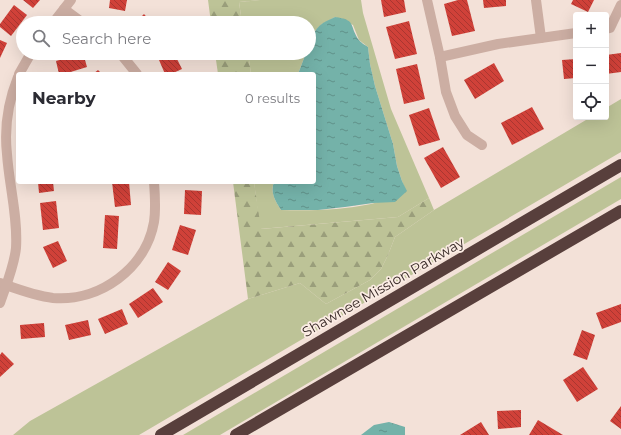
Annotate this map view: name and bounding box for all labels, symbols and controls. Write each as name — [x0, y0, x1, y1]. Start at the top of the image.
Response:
map controls — [573, 12, 609, 120]
button: + — [573, 12, 609, 48]
search box — [16, 16, 316, 60]
icon: search — [30, 27, 52, 49]
text: Search here — [62, 29, 151, 48]
button: − — [573, 48, 609, 84]
button: locate — [573, 84, 609, 120]
text: Nearby — [32, 88, 96, 108]
text: 0 results — [245, 90, 300, 106]
street label: Shawnee Mission Parkway — [299, 233, 468, 341]

